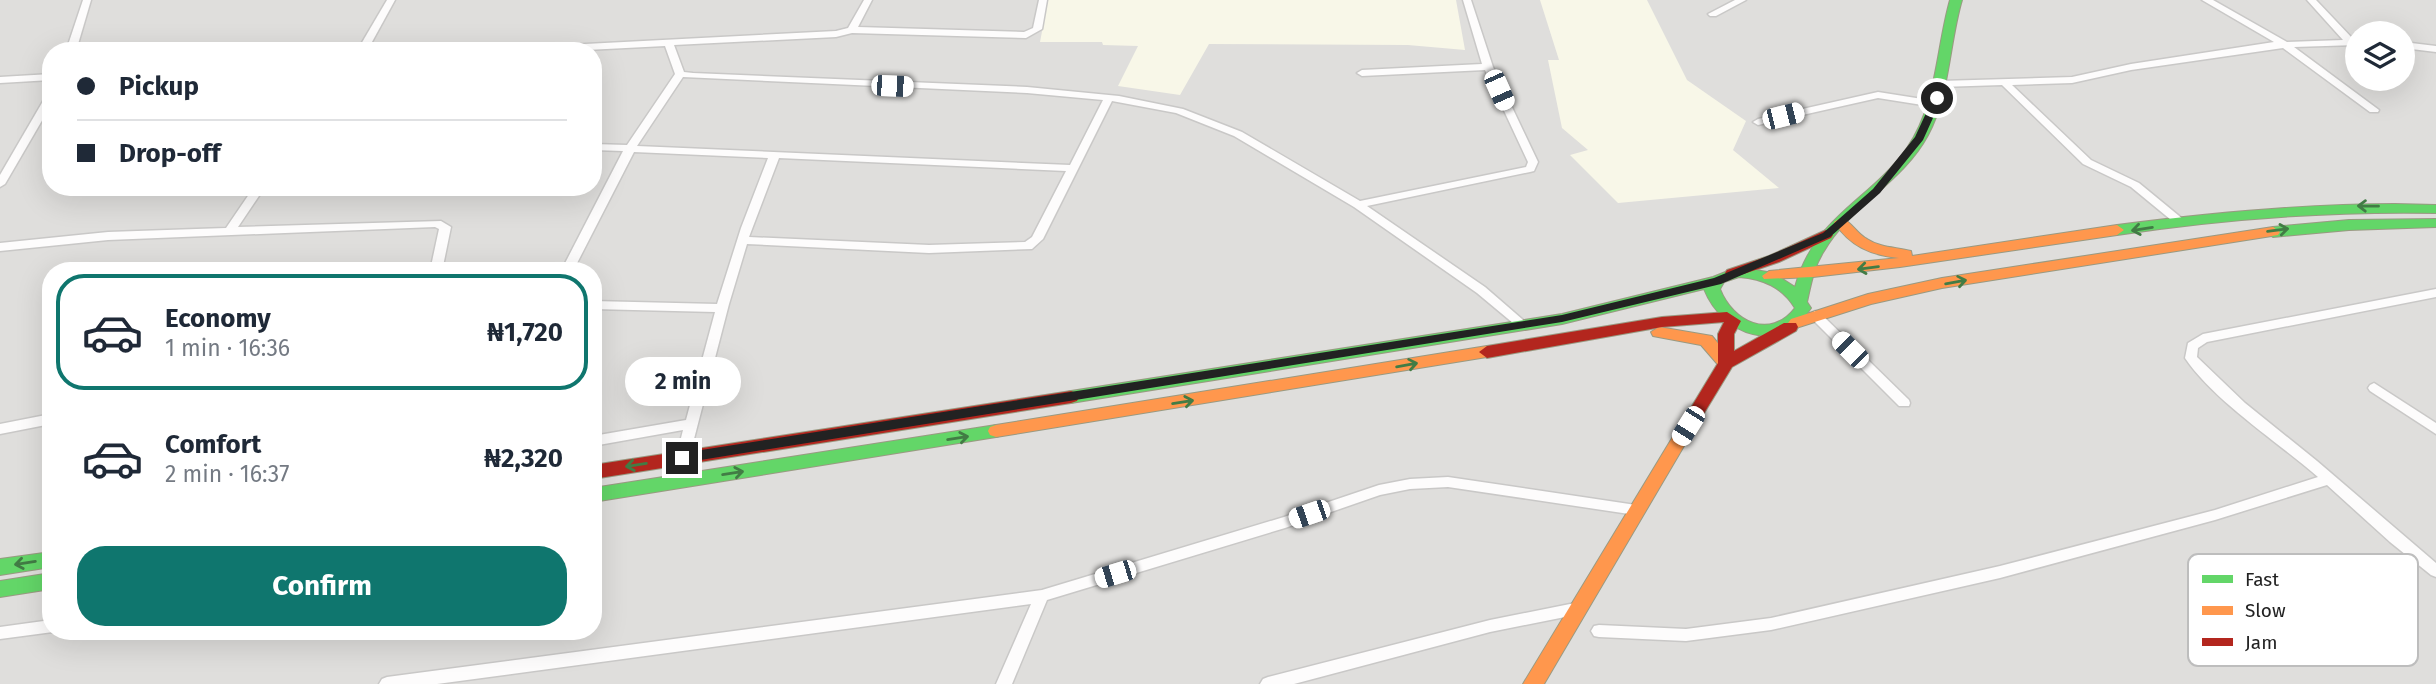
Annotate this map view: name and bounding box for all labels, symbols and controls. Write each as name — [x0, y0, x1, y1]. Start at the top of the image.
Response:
map controls — [2345, 21, 2415, 91]
button: layers — [2345, 21, 2415, 91]
car — [1481, 67, 1518, 113]
text: Pickup — [119, 71, 199, 102]
car — [871, 75, 914, 97]
route start — [1921, 82, 1953, 114]
car — [1761, 101, 1806, 131]
text: Drop-off — [119, 138, 221, 169]
one-way arrow — [2357, 199, 2380, 213]
one-way arrow — [2131, 222, 2154, 235]
one-way arrow — [2266, 223, 2289, 236]
one-way arrow — [1857, 261, 1880, 274]
one-way arrow — [1944, 275, 1967, 288]
icon: car — [81, 301, 144, 364]
text: Economy — [165, 303, 271, 334]
text: ₦1,720 — [487, 317, 563, 348]
car — [1828, 328, 1873, 372]
text: 1 min · 16:36 — [165, 334, 290, 362]
callout: 2 min — [624, 356, 740, 406]
one-way arrow — [1395, 358, 1418, 371]
text: 2 min — [655, 367, 711, 395]
one-way arrow — [1171, 395, 1194, 408]
car — [1668, 403, 1709, 449]
icon: car — [81, 427, 144, 490]
text: Comfort — [165, 429, 261, 460]
one-way arrow — [946, 431, 969, 444]
route end — [666, 442, 698, 474]
text: ₦2,320 — [484, 443, 563, 474]
one-way arrow — [625, 459, 648, 472]
text: 2 min · 16:37 — [165, 460, 289, 488]
one-way arrow — [721, 466, 744, 479]
car — [1286, 497, 1333, 531]
button: Confirm — [77, 546, 567, 626]
legend — [2188, 554, 2418, 666]
one-way arrow — [14, 557, 37, 570]
car — [1092, 558, 1139, 590]
text: Fast — [2245, 568, 2279, 591]
text: Slow — [2245, 599, 2286, 622]
text: Jam — [2245, 631, 2277, 654]

